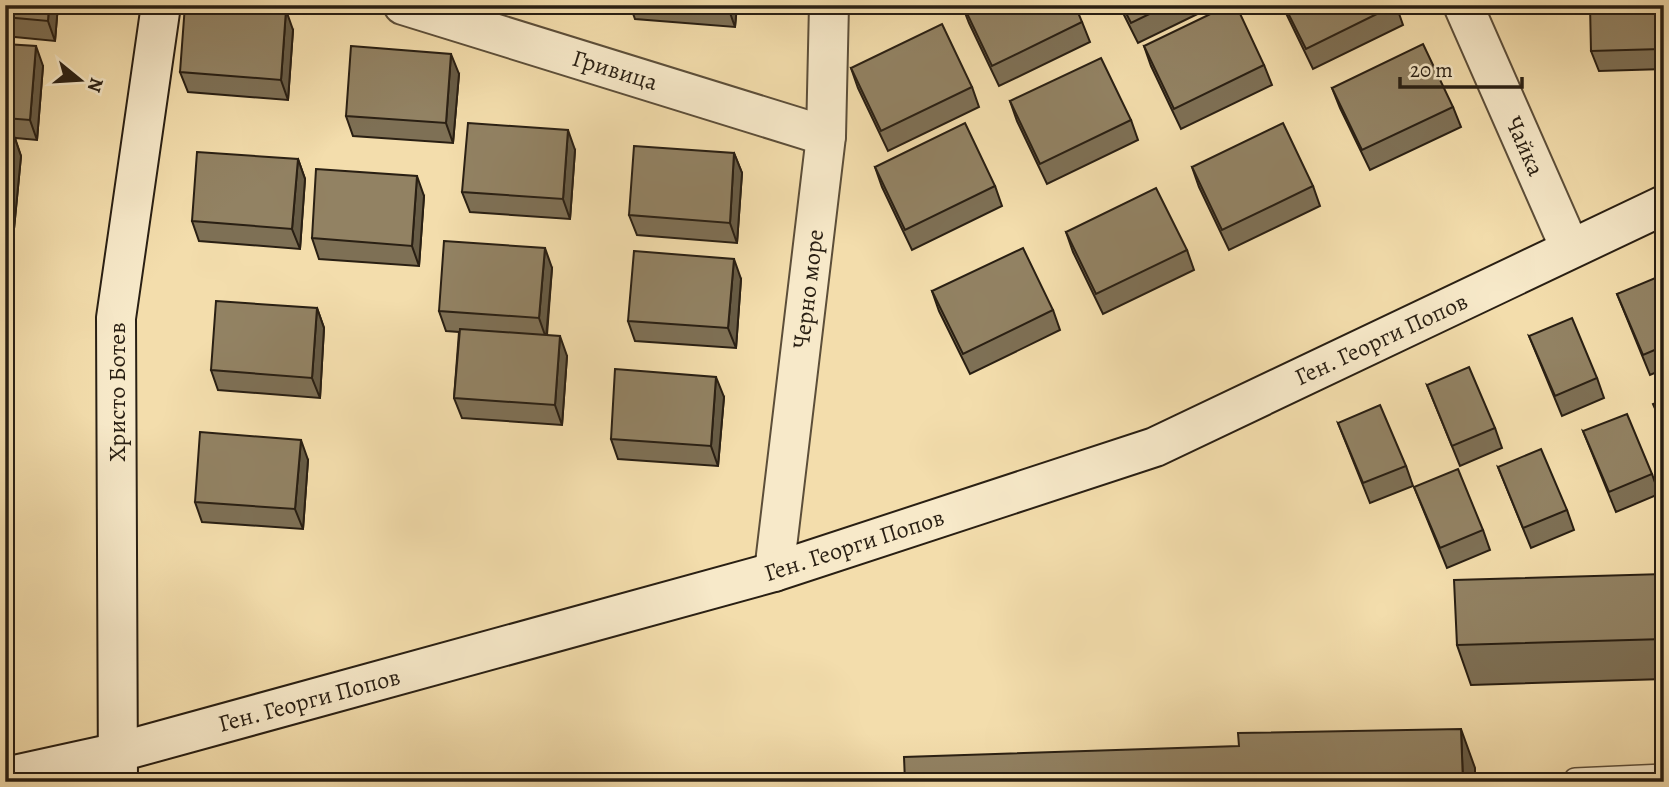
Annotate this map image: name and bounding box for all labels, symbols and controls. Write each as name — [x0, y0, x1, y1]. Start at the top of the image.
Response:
street label: Гривица — [569, 42, 661, 98]
north arrow — [46, 46, 116, 116]
scale bar — [1400, 46, 1522, 90]
text: 20 m — [1410, 56, 1453, 84]
text: N — [81, 74, 110, 96]
street label: Чайка — [1498, 111, 1552, 181]
street label: Черно море — [785, 227, 831, 351]
street label: Ген. Георги Попов — [1289, 285, 1473, 393]
street label: Христо Ботев — [101, 322, 133, 462]
street label: Ген. Георги Попов — [760, 501, 948, 589]
street label: Ген. Георги Попов — [214, 660, 404, 740]

